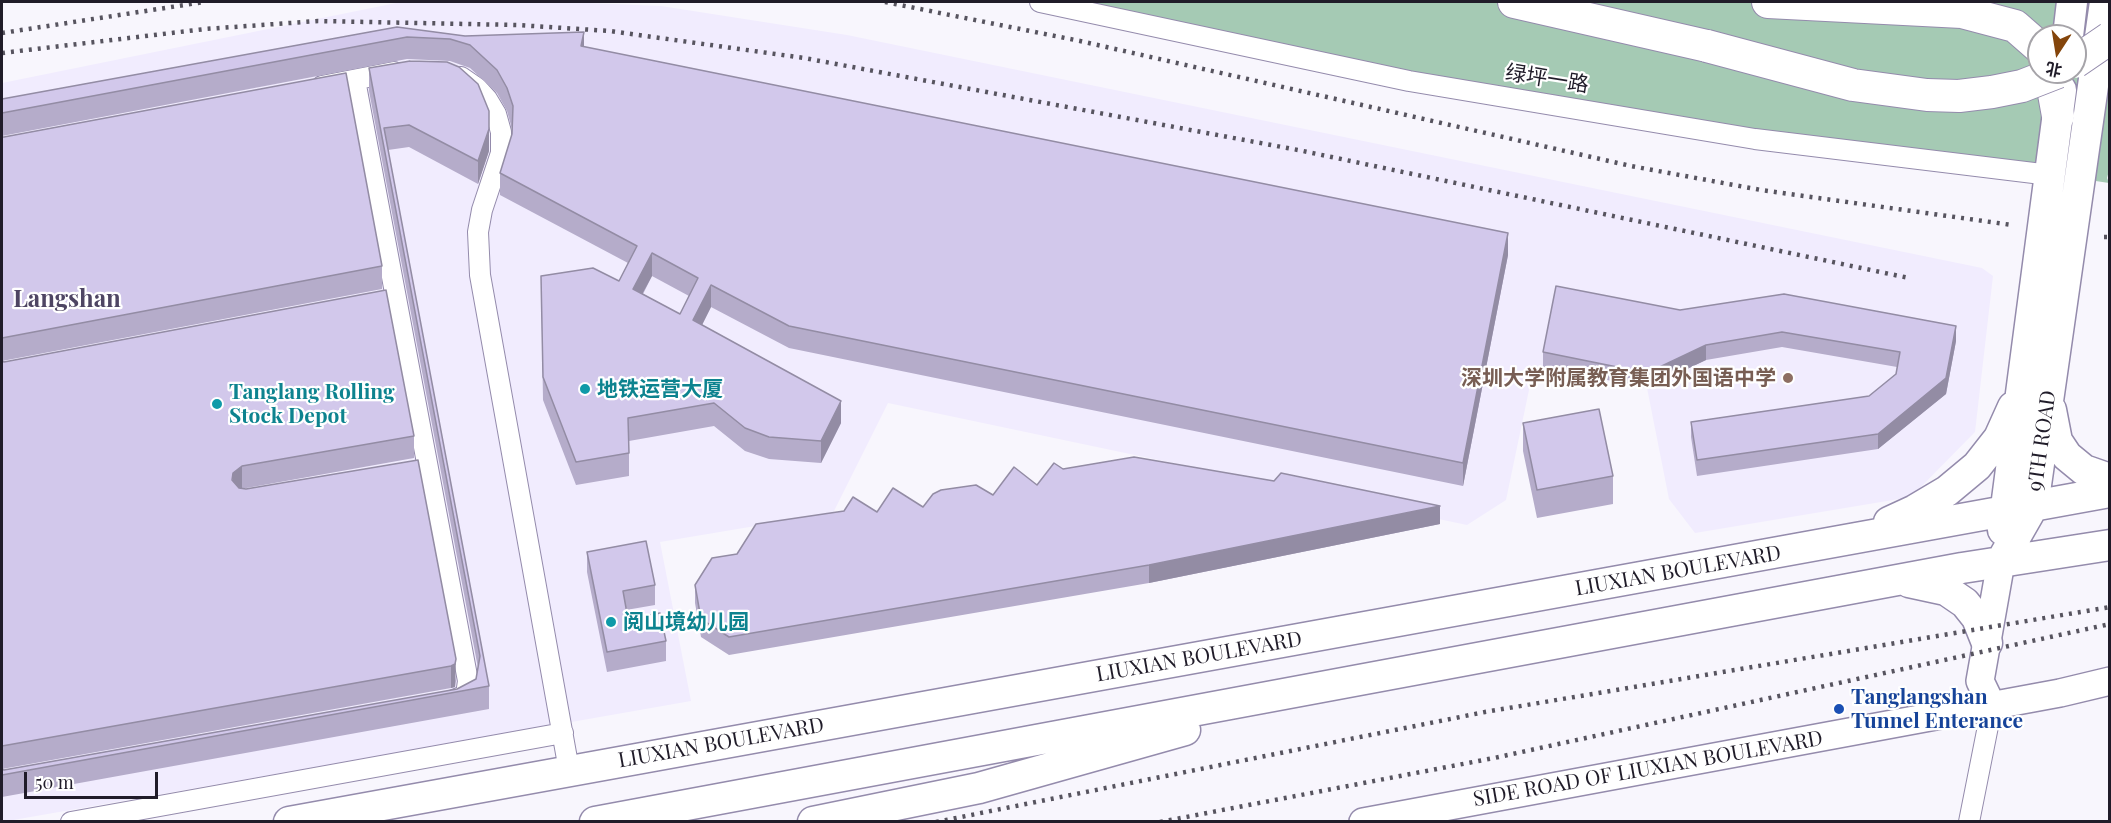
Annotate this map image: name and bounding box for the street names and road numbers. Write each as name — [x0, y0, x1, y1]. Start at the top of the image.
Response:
street label: 绿坪一路 — [1504, 60, 1590, 98]
street label: 9TH ROAD — [2022, 389, 2062, 493]
street label: LIUXIAN BOULEVARD — [1573, 540, 1783, 602]
street label: LIUXIAN BOULEVARD — [1094, 626, 1304, 688]
street label: LIUXIAN BOULEVARD — [616, 712, 826, 774]
street label: SIDE ROAD OF LIUXIAN BOULEVARD — [1471, 726, 1825, 812]

